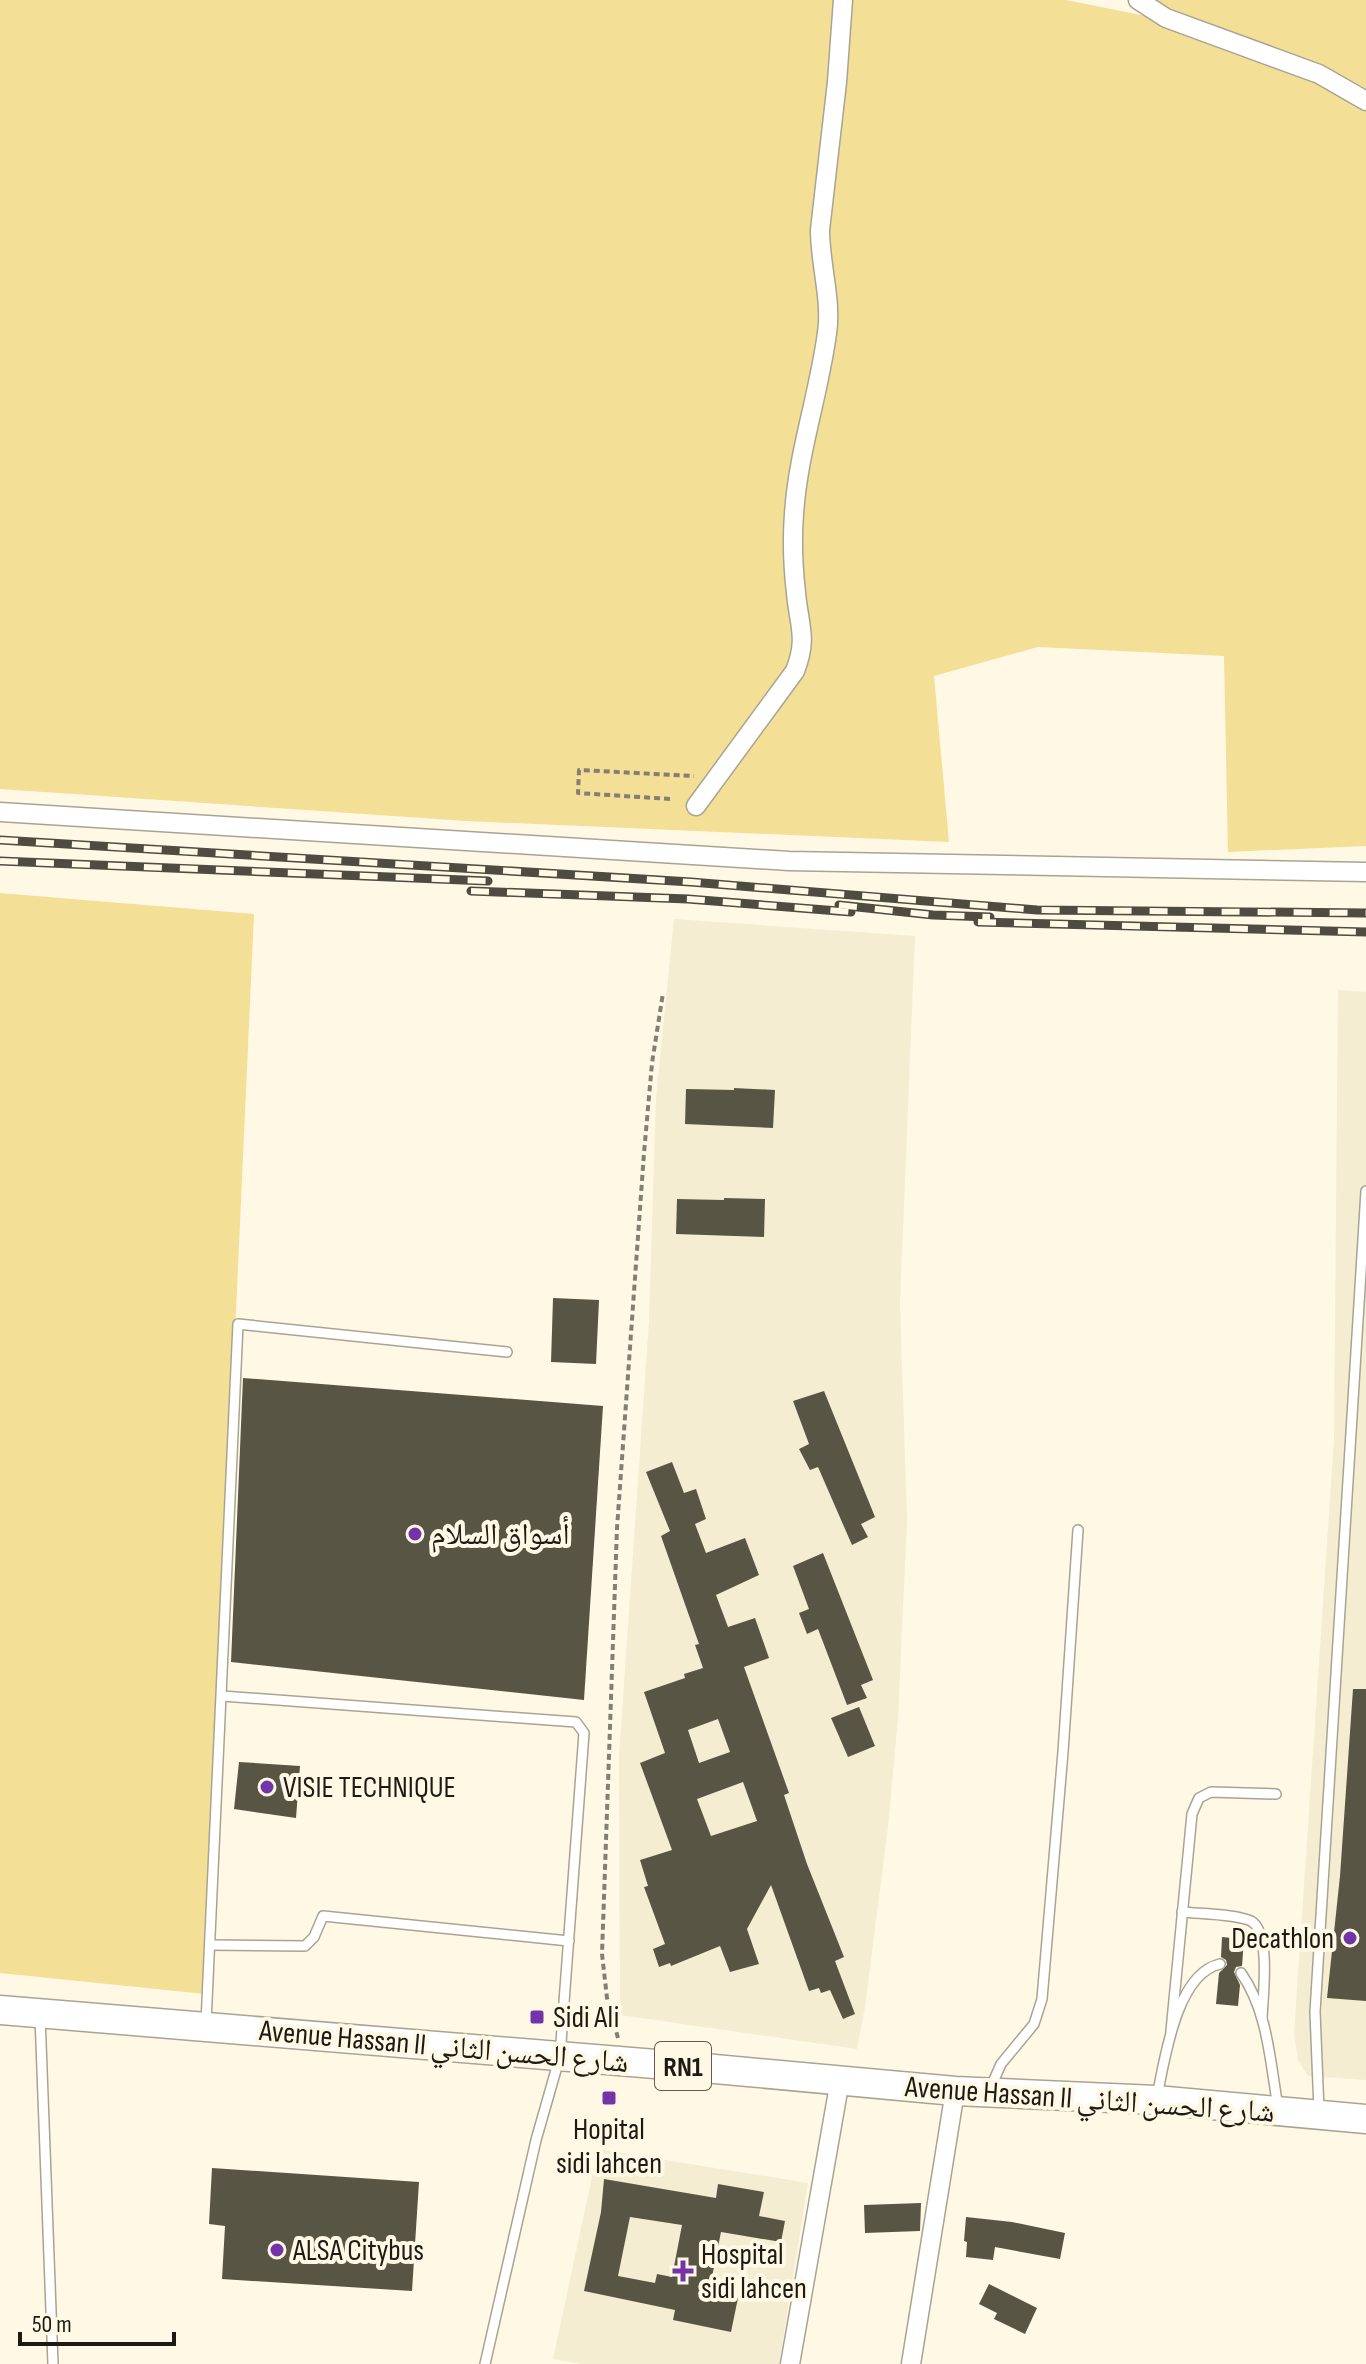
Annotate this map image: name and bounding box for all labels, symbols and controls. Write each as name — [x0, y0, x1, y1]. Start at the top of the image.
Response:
place label: أسواق السلام — [431, 1515, 570, 1553]
marker: أسواق السلام — [406, 1525, 424, 1543]
place label: VISIE TECHNIQUE — [283, 1770, 456, 1806]
marker: VISIE TECHNIQUE — [258, 1778, 276, 1796]
place label: Decathlon — [1231, 1921, 1334, 1957]
marker: Decathlon — [1341, 1929, 1359, 1947]
place label: Sidi Ali — [553, 2000, 619, 2036]
marker: Sidi Ali — [528, 2008, 546, 2026]
street label: Avenue Hassan II شارع الحسن الثاني — [256, 2013, 630, 2086]
road number: RN1 — [655, 2042, 711, 2090]
street label: Avenue Hassan II شارع الحسن الثاني — [903, 2069, 1276, 2135]
marker: Hopital sidi lahcen — [600, 2089, 618, 2107]
place label: Hopital sidi lahcen — [556, 2112, 662, 2182]
place label: ALSA Citybus — [292, 2233, 424, 2269]
place label: Hospital sidi lahcen — [701, 2237, 807, 2307]
marker: ALSA Citybus — [268, 2241, 286, 2259]
marker: Hospital sidi lahcen — [672, 2260, 694, 2282]
scale bar — [20, 2296, 174, 2346]
text: 50 m — [32, 2310, 72, 2339]

